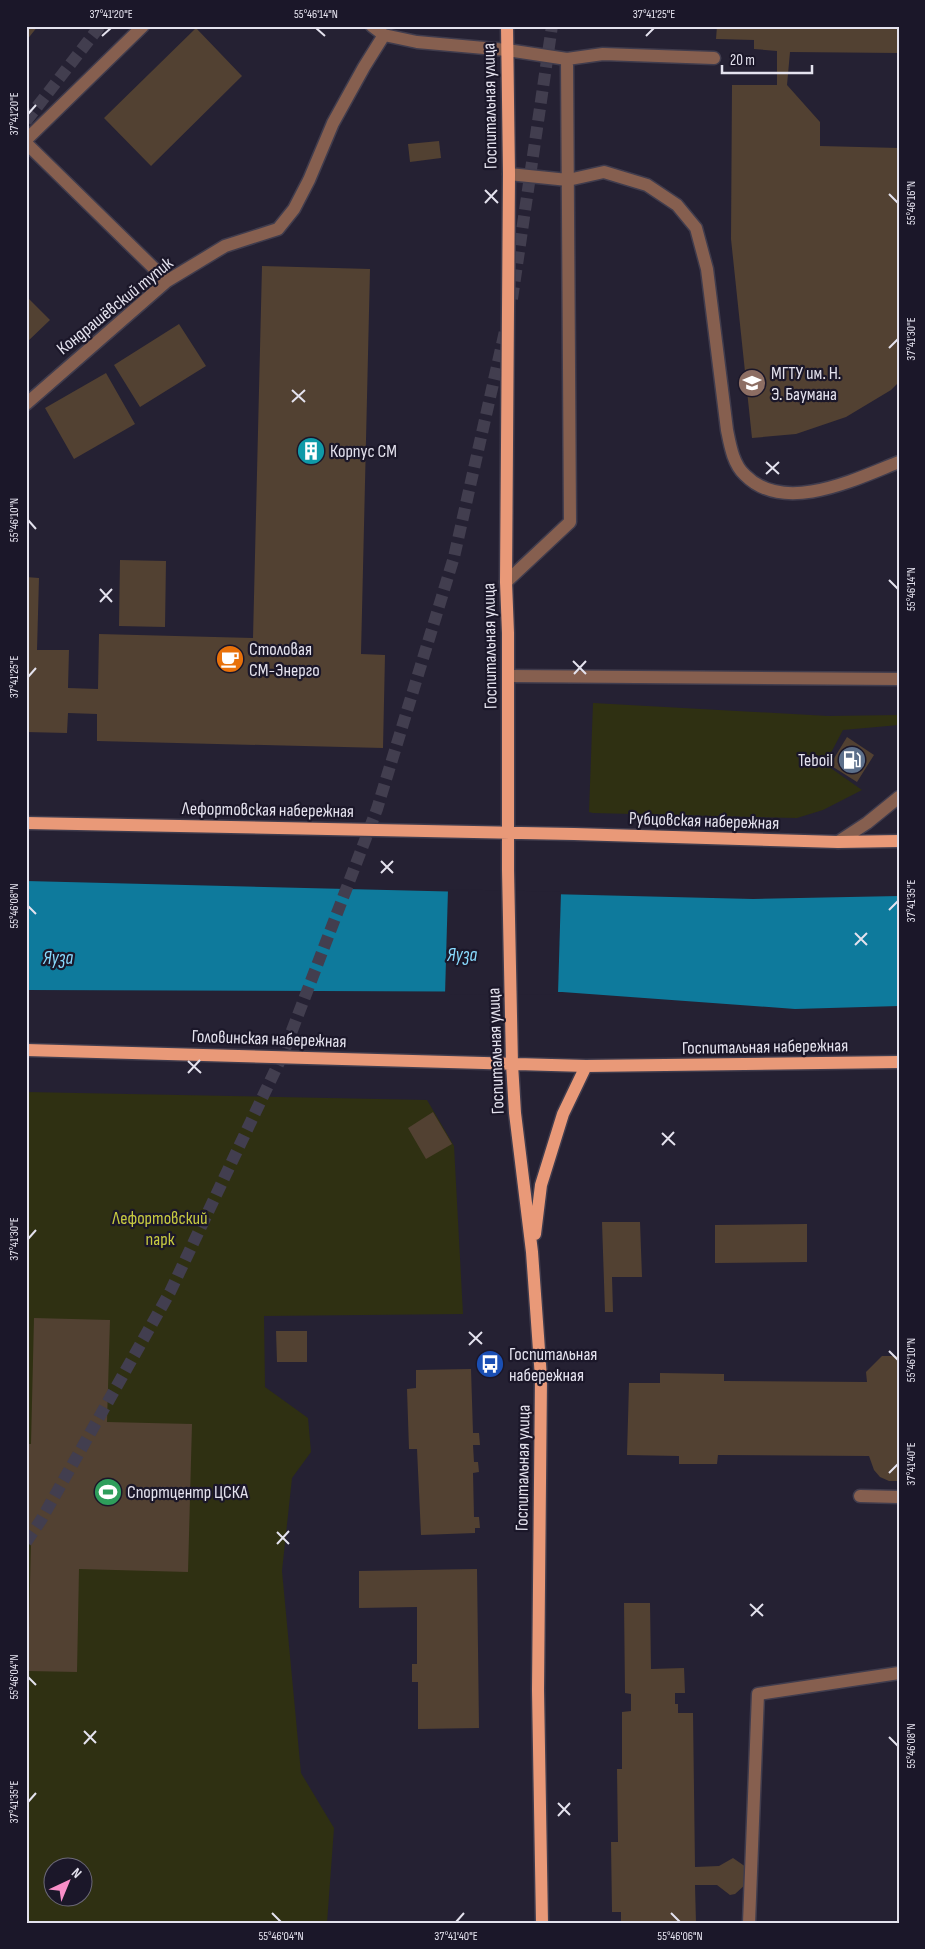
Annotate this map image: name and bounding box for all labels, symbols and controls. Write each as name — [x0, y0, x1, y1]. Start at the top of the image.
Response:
text: 37°41'20"E — [89, 7, 133, 22]
text: 55°46'14"N — [294, 7, 338, 22]
text: 37°41'25"E — [633, 7, 675, 22]
scale bar — [722, 42, 812, 74]
street label: Госпитальная улица — [478, 43, 502, 169]
text: 20 m — [730, 51, 755, 70]
text: 37°41'20"E — [7, 92, 22, 136]
text: 55°46'16"N — [904, 181, 919, 225]
street label: Кондрашёвский тупик — [53, 253, 177, 359]
text: 37°41'30"E — [904, 317, 919, 361]
place label: МГТУ им. Н. Э. Баумана — [771, 363, 841, 405]
school or university icon: МГТУ им. Н. Э. Баумана — [737, 368, 767, 398]
building icon: Корпус СМ — [296, 436, 326, 466]
place label: Корпус СМ — [330, 441, 397, 462]
text: 55°46'10"N — [7, 498, 22, 542]
text: 55°46'14"N — [904, 567, 919, 611]
street label: Госпитальная улица — [478, 583, 502, 709]
place label: Столовая СМ-Энерго — [249, 639, 320, 681]
cafe icon: Столовая СМ-Энерго — [215, 644, 245, 674]
text: 37°41'25"E — [7, 656, 22, 698]
fuel station icon: Teboil — [837, 745, 867, 775]
place label: Teboil — [798, 750, 833, 771]
street label: Лефортовская набережная — [181, 798, 354, 822]
street label: Рубцовская набережная — [628, 808, 780, 834]
text: 37°41'35"E — [904, 880, 919, 922]
text: 55°46'08"N — [7, 883, 22, 929]
water label: Яуза — [446, 944, 477, 967]
water label: Яуза — [42, 947, 73, 970]
street label: Госпитальная улица — [483, 987, 509, 1115]
street label: Головинская набережная — [191, 1026, 347, 1052]
street label: Госпитальная набережная — [682, 1035, 848, 1059]
park label: Лефортовский парк — [111, 1208, 208, 1250]
text: 37°41'30"E — [7, 1217, 22, 1261]
text: 55°46'10"N — [904, 1338, 919, 1382]
place label: Госпитальная набережная — [509, 1344, 597, 1386]
bus stop icon: Госпитальная набережная — [475, 1349, 505, 1379]
street label: Госпитальная улица — [511, 1405, 535, 1531]
text: 37°41'40"E — [904, 1442, 919, 1486]
sports icon: Спортцентр ЦСКА — [93, 1477, 123, 1507]
place label: Спортцентр ЦСКА — [127, 1482, 248, 1503]
text: 55°46'04"N — [7, 1654, 22, 1700]
text: 55°46'08"N — [904, 1723, 919, 1769]
text: 37°41'35"E — [7, 1781, 22, 1823]
north arrow — [42, 1856, 92, 1906]
text: N — [68, 1864, 85, 1882]
text: 55°46'04"N — [258, 1929, 304, 1944]
text: 37°41'40"E — [434, 1929, 478, 1944]
text: 55°46'06"N — [657, 1929, 703, 1944]

